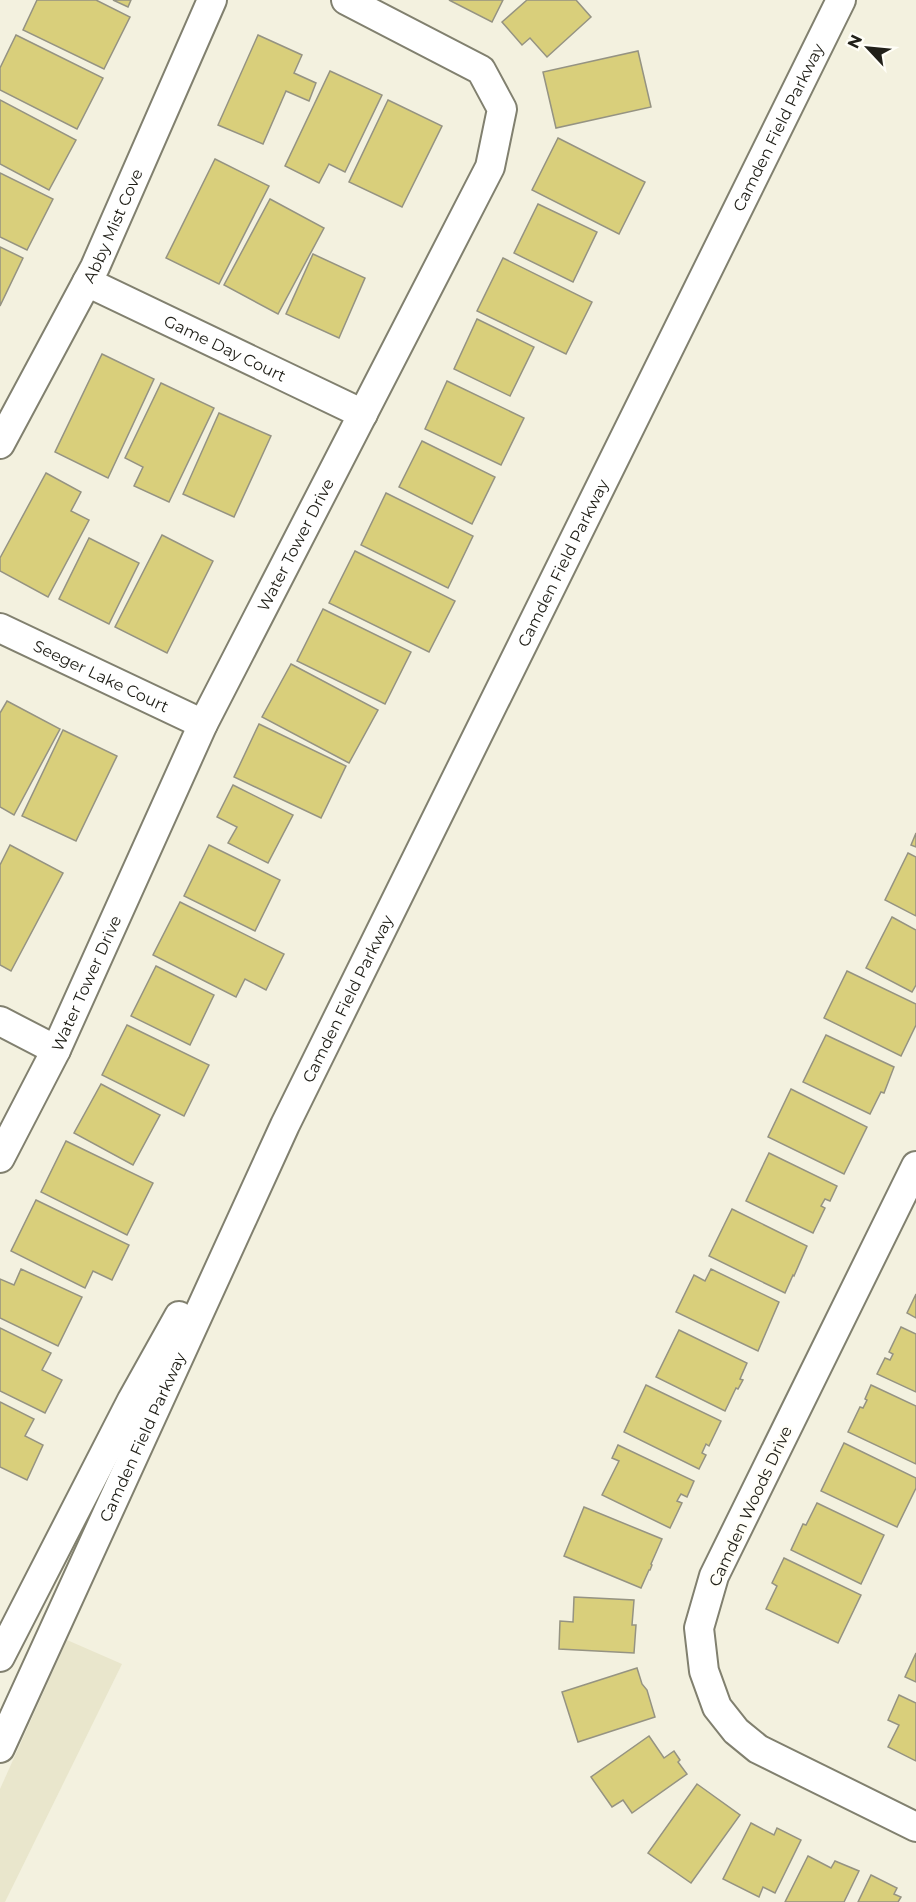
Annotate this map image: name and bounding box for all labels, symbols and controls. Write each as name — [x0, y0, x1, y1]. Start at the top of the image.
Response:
north arrow — [838, 18, 898, 78]
text: N — [844, 32, 866, 52]
street label: Camden Field Parkway — [729, 40, 828, 214]
street label: Abby Mist Cove — [79, 166, 147, 286]
street label: Game Day Court — [161, 311, 289, 386]
street label: Water Tower Drive — [254, 475, 338, 615]
street label: Camden Field Parkway — [514, 476, 613, 650]
street label: Seeger Lake Court — [30, 636, 172, 717]
street label: Water Tower Drive — [48, 912, 125, 1054]
street label: Camden Field Parkway — [298, 912, 397, 1086]
street label: Camden Field Parkway — [96, 1349, 190, 1525]
street label: Camden Woods Drive — [705, 1423, 796, 1589]

